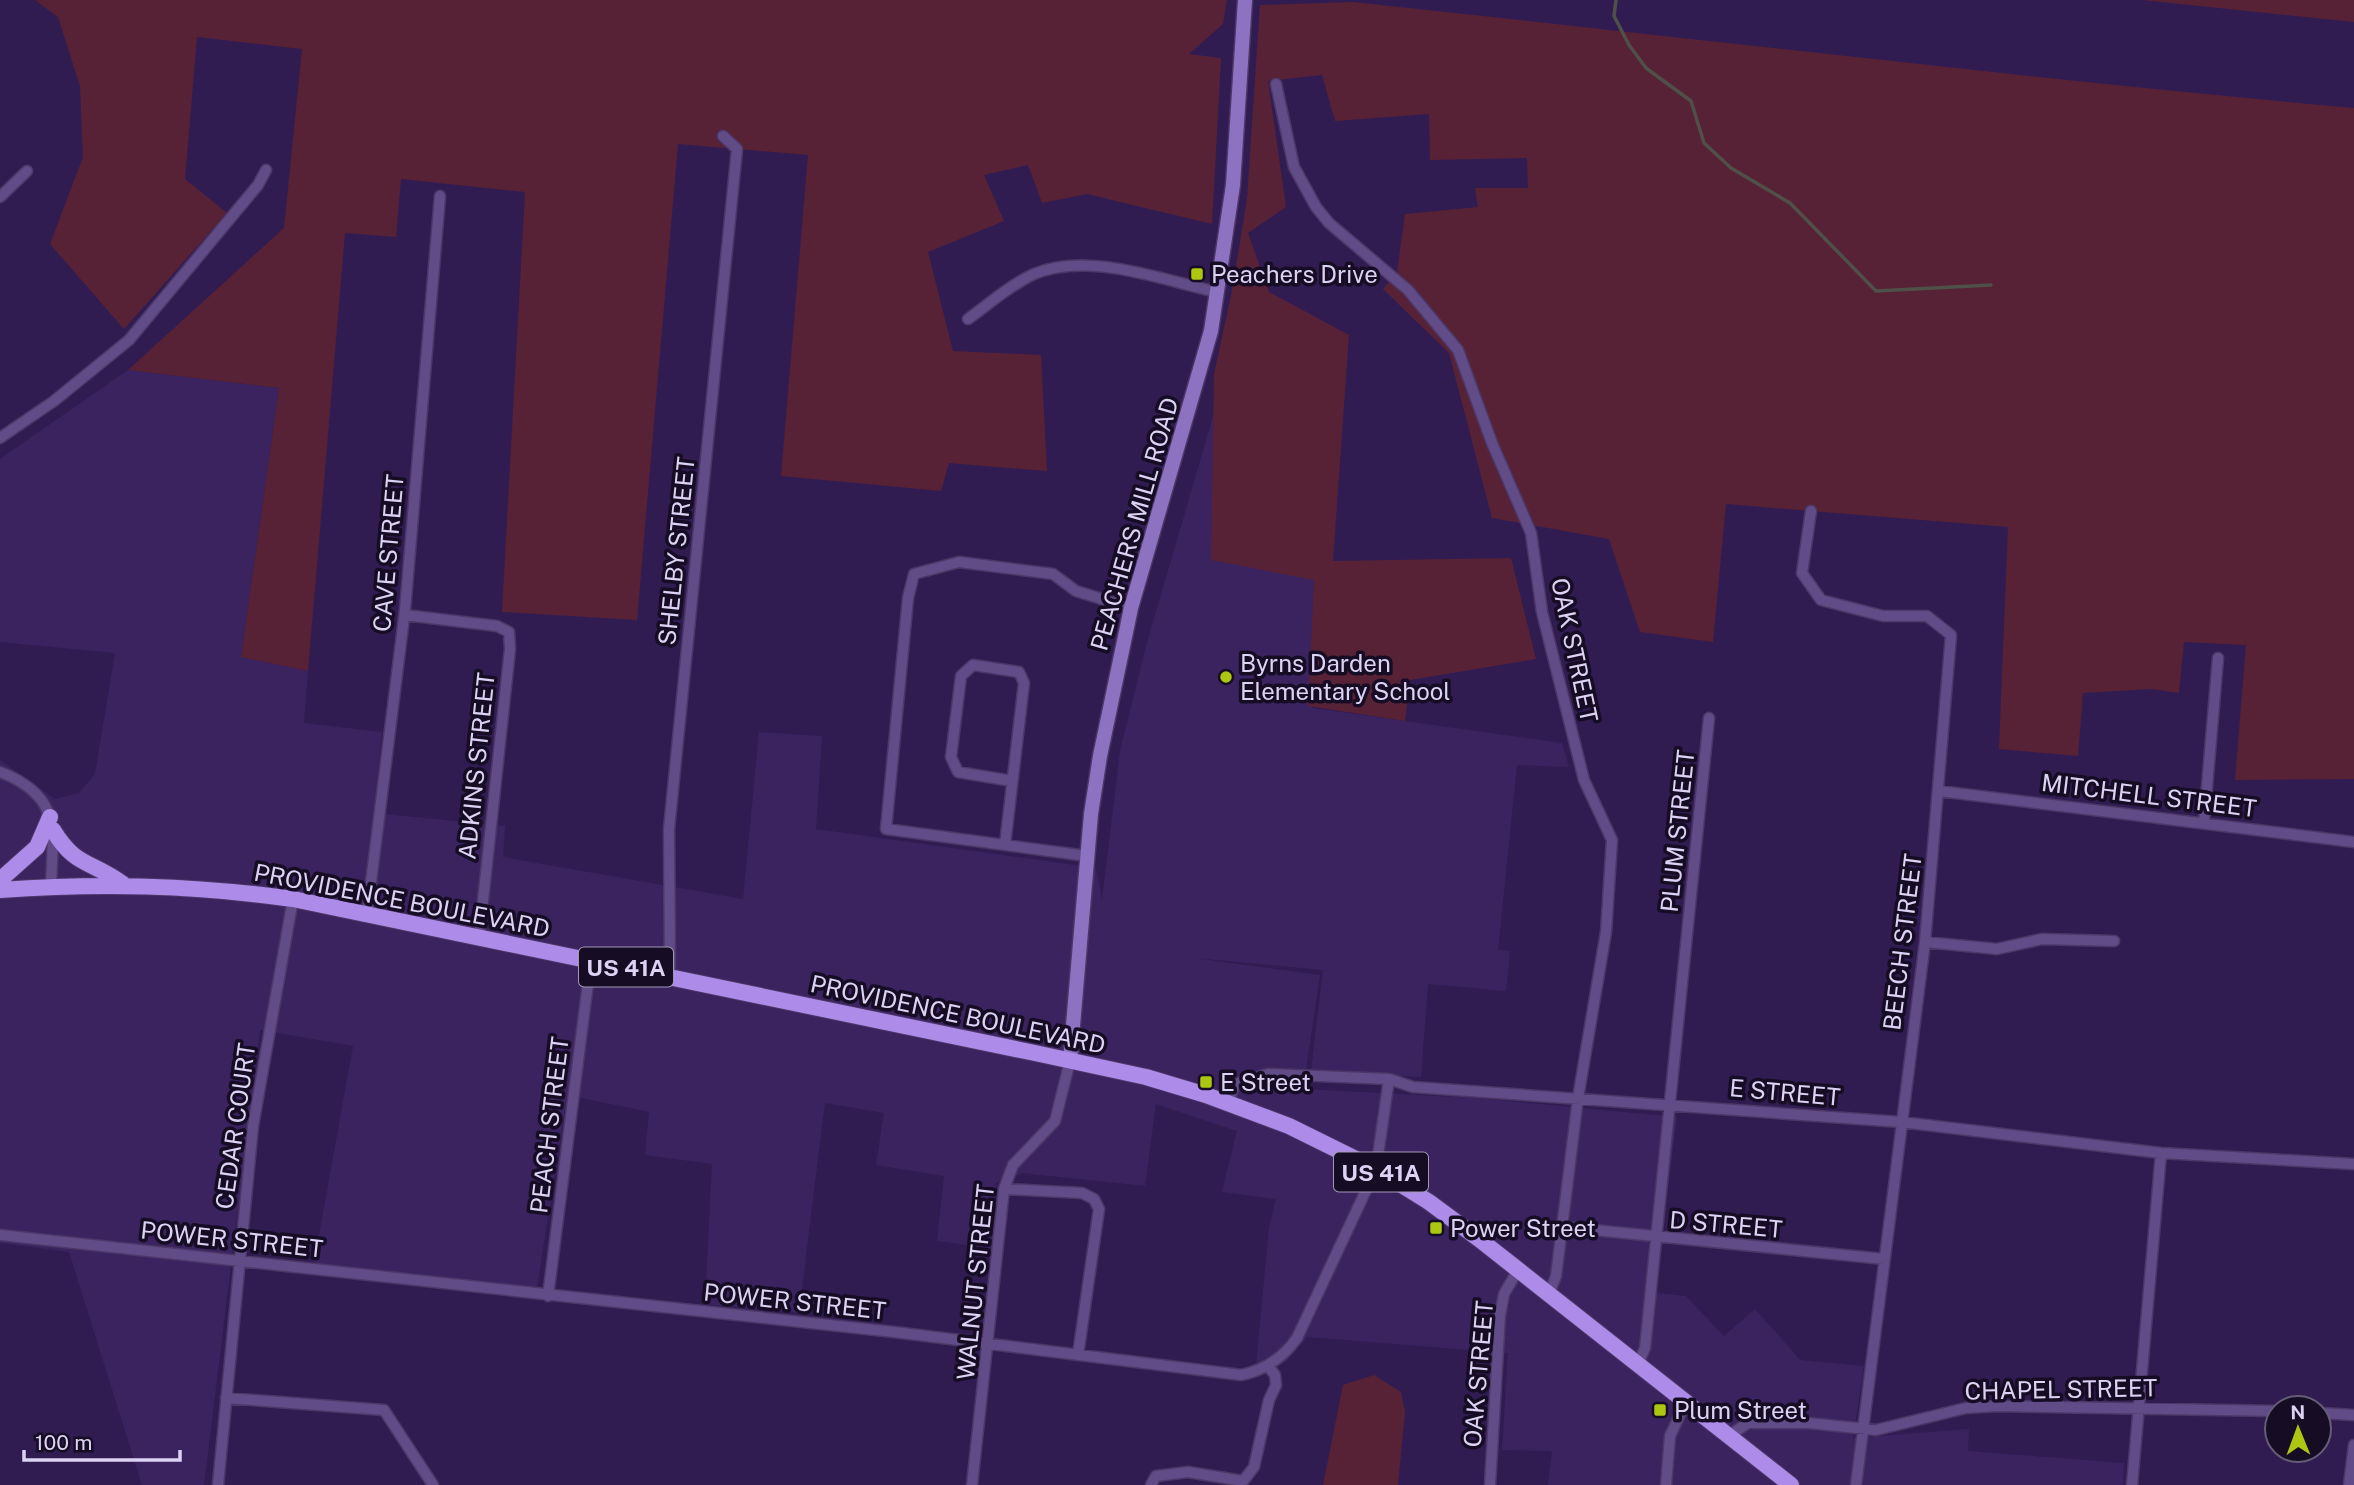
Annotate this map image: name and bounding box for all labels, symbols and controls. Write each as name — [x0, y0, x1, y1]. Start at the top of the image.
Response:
place label: Peachers Drive — [1211, 260, 1378, 288]
marker: Peachers Drive — [1189, 266, 1205, 282]
street label: PEACHERS MILL ROAD — [1084, 394, 1184, 654]
street label: SHELBY STREET — [652, 455, 700, 647]
street label: CAVE STREET — [367, 473, 409, 633]
street label: OAK STREET — [1546, 575, 1604, 725]
place label: Byrns Darden Elementary School — [1240, 649, 1451, 705]
marker: Byrns Darden Elementary School — [1218, 669, 1234, 685]
street label: ADKINS STREET — [452, 671, 500, 861]
street label: PLUM STREET — [1655, 748, 1699, 914]
street label: MITCHELL STREET — [2040, 768, 2258, 822]
street label: BEECH STREET — [1877, 852, 1927, 1032]
street label: PROVIDENCE BOULEVARD — [252, 858, 552, 942]
road number: US 41A — [579, 948, 673, 986]
street label: PROVIDENCE BOULEVARD — [808, 969, 1108, 1059]
street label: PEACH STREET — [524, 1035, 574, 1215]
street label: CEDAR COURT — [209, 1041, 261, 1211]
place label: E Street — [1220, 1068, 1311, 1096]
street label: E STREET — [1728, 1073, 1842, 1111]
marker: E Street — [1198, 1074, 1214, 1090]
road number: US 41A — [1334, 1152, 1428, 1191]
street label: WALNUT STREET — [951, 1183, 999, 1381]
street label: D STREET — [1668, 1205, 1784, 1243]
place label: Power Street — [1450, 1214, 1596, 1242]
street label: POWER STREET — [139, 1215, 325, 1263]
marker: Power Street — [1428, 1220, 1444, 1236]
street label: POWER STREET — [702, 1277, 888, 1325]
street label: OAK STREET — [1458, 1300, 1498, 1448]
street label: CHAPEL STREET — [1964, 1373, 2158, 1405]
north arrow — [2263, 1394, 2333, 1464]
place label: Plum Street — [1674, 1396, 1807, 1424]
text: N — [2290, 1401, 2305, 1423]
marker: Plum Street — [1652, 1402, 1668, 1418]
scale bar — [24, 1418, 180, 1462]
text: 100 m — [35, 1430, 92, 1455]

